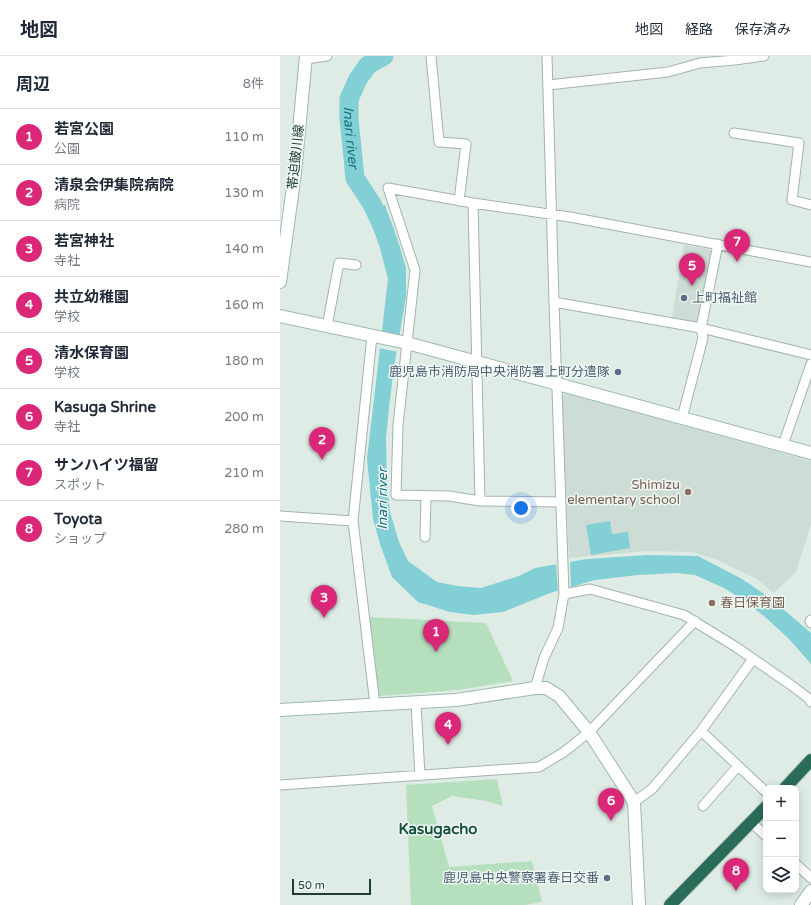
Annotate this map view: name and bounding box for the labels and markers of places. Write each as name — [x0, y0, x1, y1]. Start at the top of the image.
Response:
pin: 7 — [724, 229, 750, 262]
pin: 5 — [679, 253, 705, 286]
place label: 上町福祉館 — [692, 290, 757, 306]
marker: 上町福祉館 — [679, 293, 689, 303]
place label: 鹿児島市消防局中央消防署上町分遣隊 — [389, 364, 610, 380]
marker: 鹿児島市消防局中央消防署上町分遣隊 — [613, 367, 623, 377]
pin: 2 — [309, 427, 335, 460]
place label: Shimizu elementary school — [567, 477, 680, 508]
marker: Shimizu elementary school — [683, 487, 693, 497]
pin: 3 — [311, 585, 337, 618]
place label: 春日保育園 — [720, 595, 785, 611]
marker: 春日保育園 — [707, 598, 717, 608]
pin: 1 — [423, 619, 449, 652]
pin: 4 — [435, 712, 461, 745]
pin: 6 — [598, 788, 624, 821]
pin: 8 — [723, 858, 749, 891]
place label: 鹿児島中央警察署春日交番 — [443, 870, 599, 886]
marker: 鹿児島中央警察署春日交番 — [602, 873, 612, 883]

